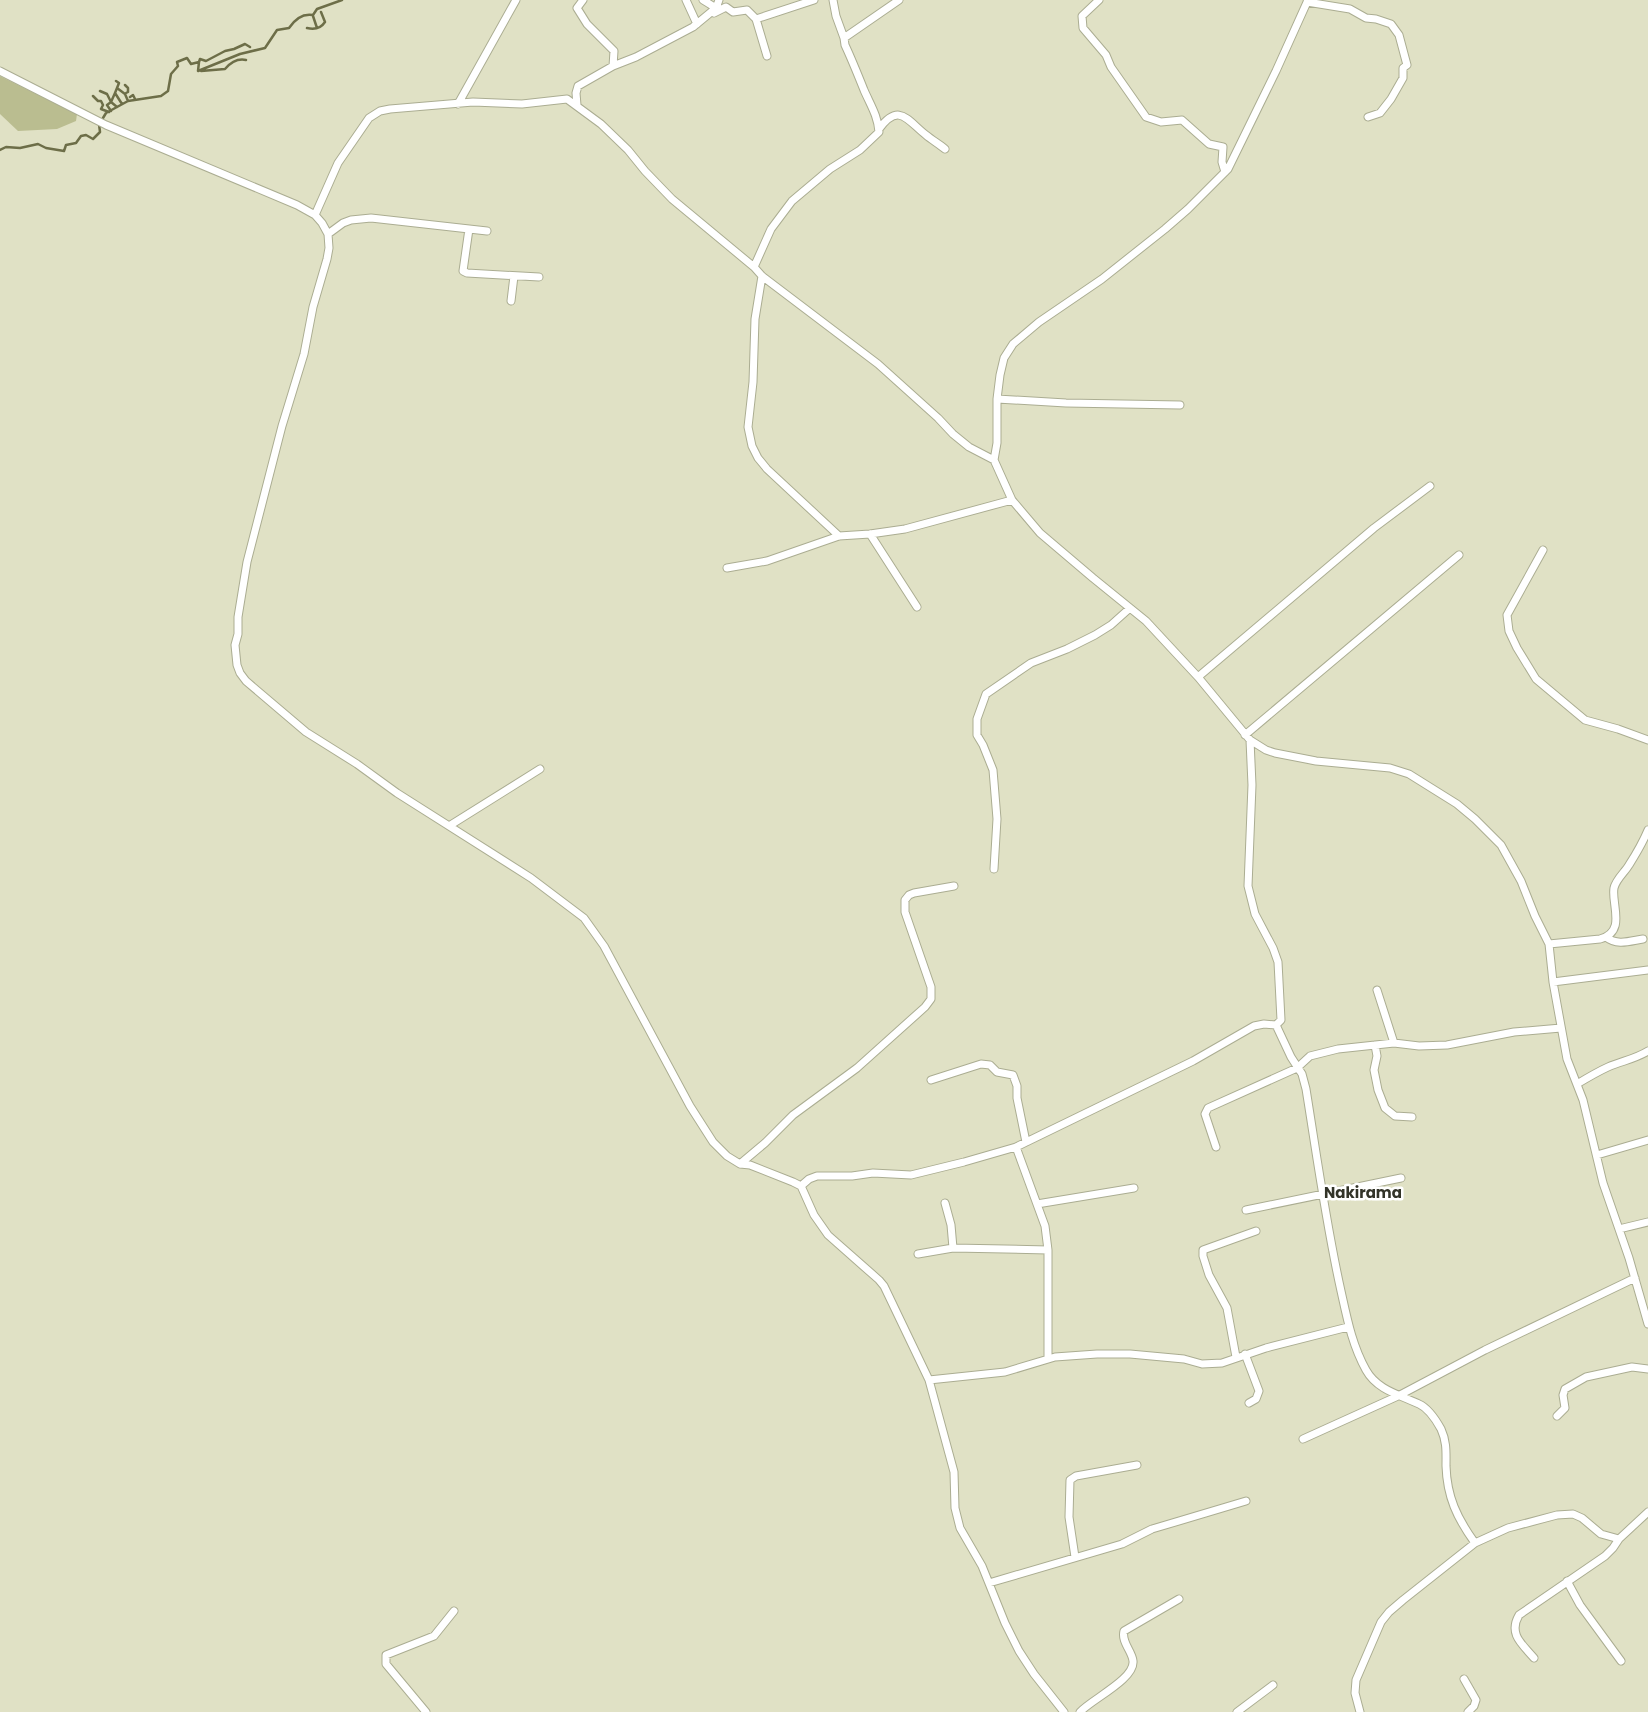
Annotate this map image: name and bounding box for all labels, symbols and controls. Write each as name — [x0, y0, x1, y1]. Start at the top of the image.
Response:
district label: Nakirama — [1324, 1182, 1402, 1203]

